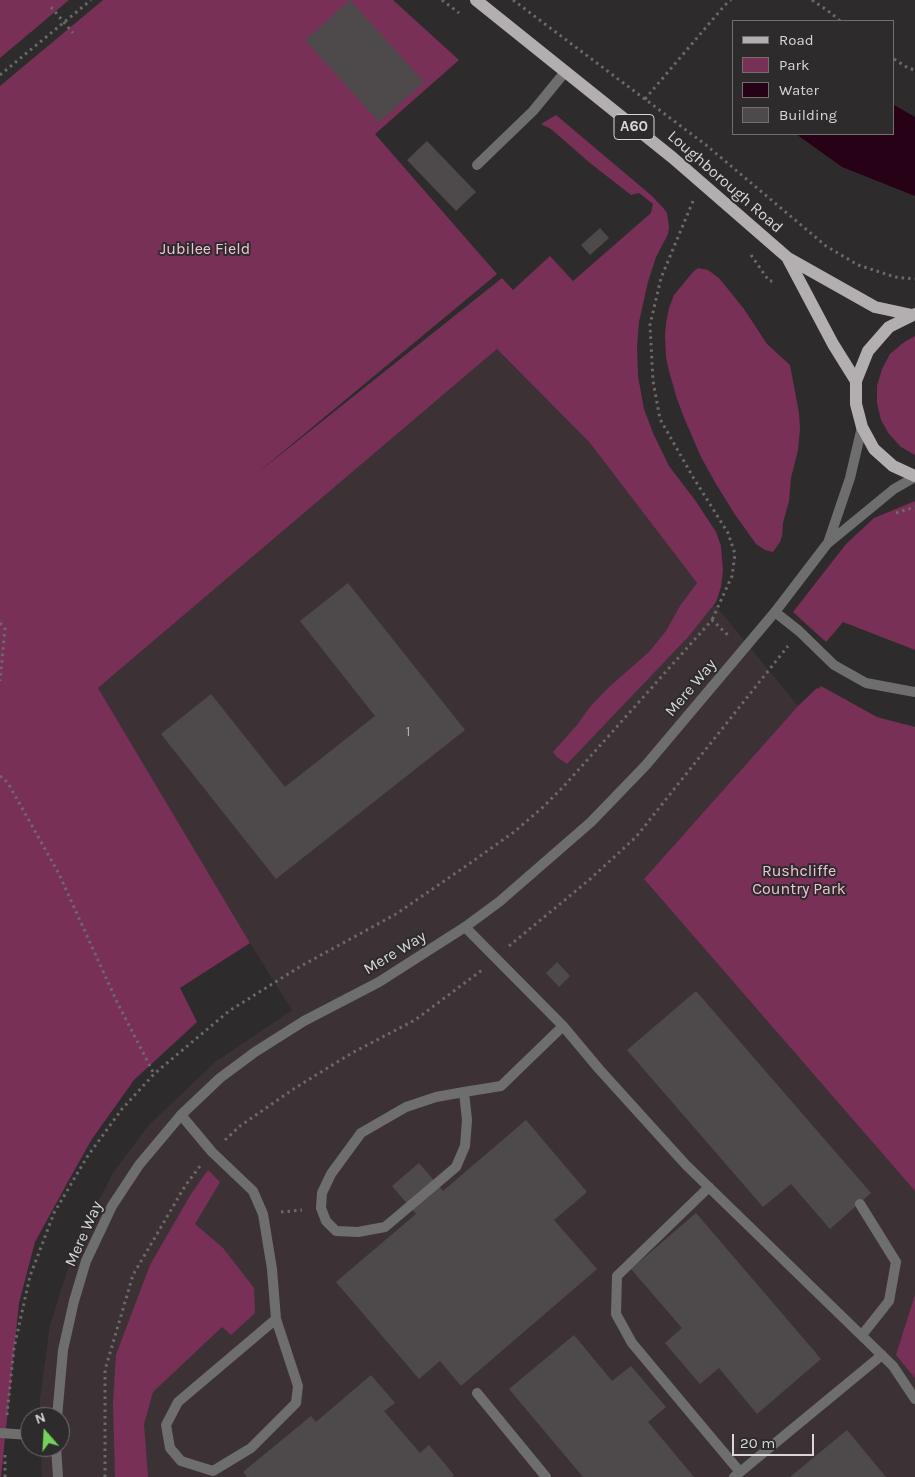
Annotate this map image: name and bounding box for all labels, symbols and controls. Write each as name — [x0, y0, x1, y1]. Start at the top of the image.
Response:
legend — [732, 20, 895, 135]
text: Road — [779, 31, 814, 49]
text: Park — [779, 56, 809, 74]
text: Water — [779, 81, 819, 99]
text: Building — [779, 106, 837, 124]
road number: A60 — [614, 114, 654, 140]
street label: Loughborough Road — [663, 127, 787, 237]
park label: Jubilee Field — [160, 239, 250, 259]
street label: Mere Way — [661, 655, 721, 721]
house number: 1 — [406, 724, 410, 740]
park label: Rushcliffe Country Park — [752, 861, 846, 899]
street label: Mere Way — [360, 927, 430, 979]
street label: Mere Way — [61, 1198, 107, 1270]
north arrow — [20, 1407, 70, 1457]
text: N — [33, 1409, 48, 1428]
scale bar — [735, 1424, 818, 1456]
text: 20 m — [740, 1434, 775, 1452]

